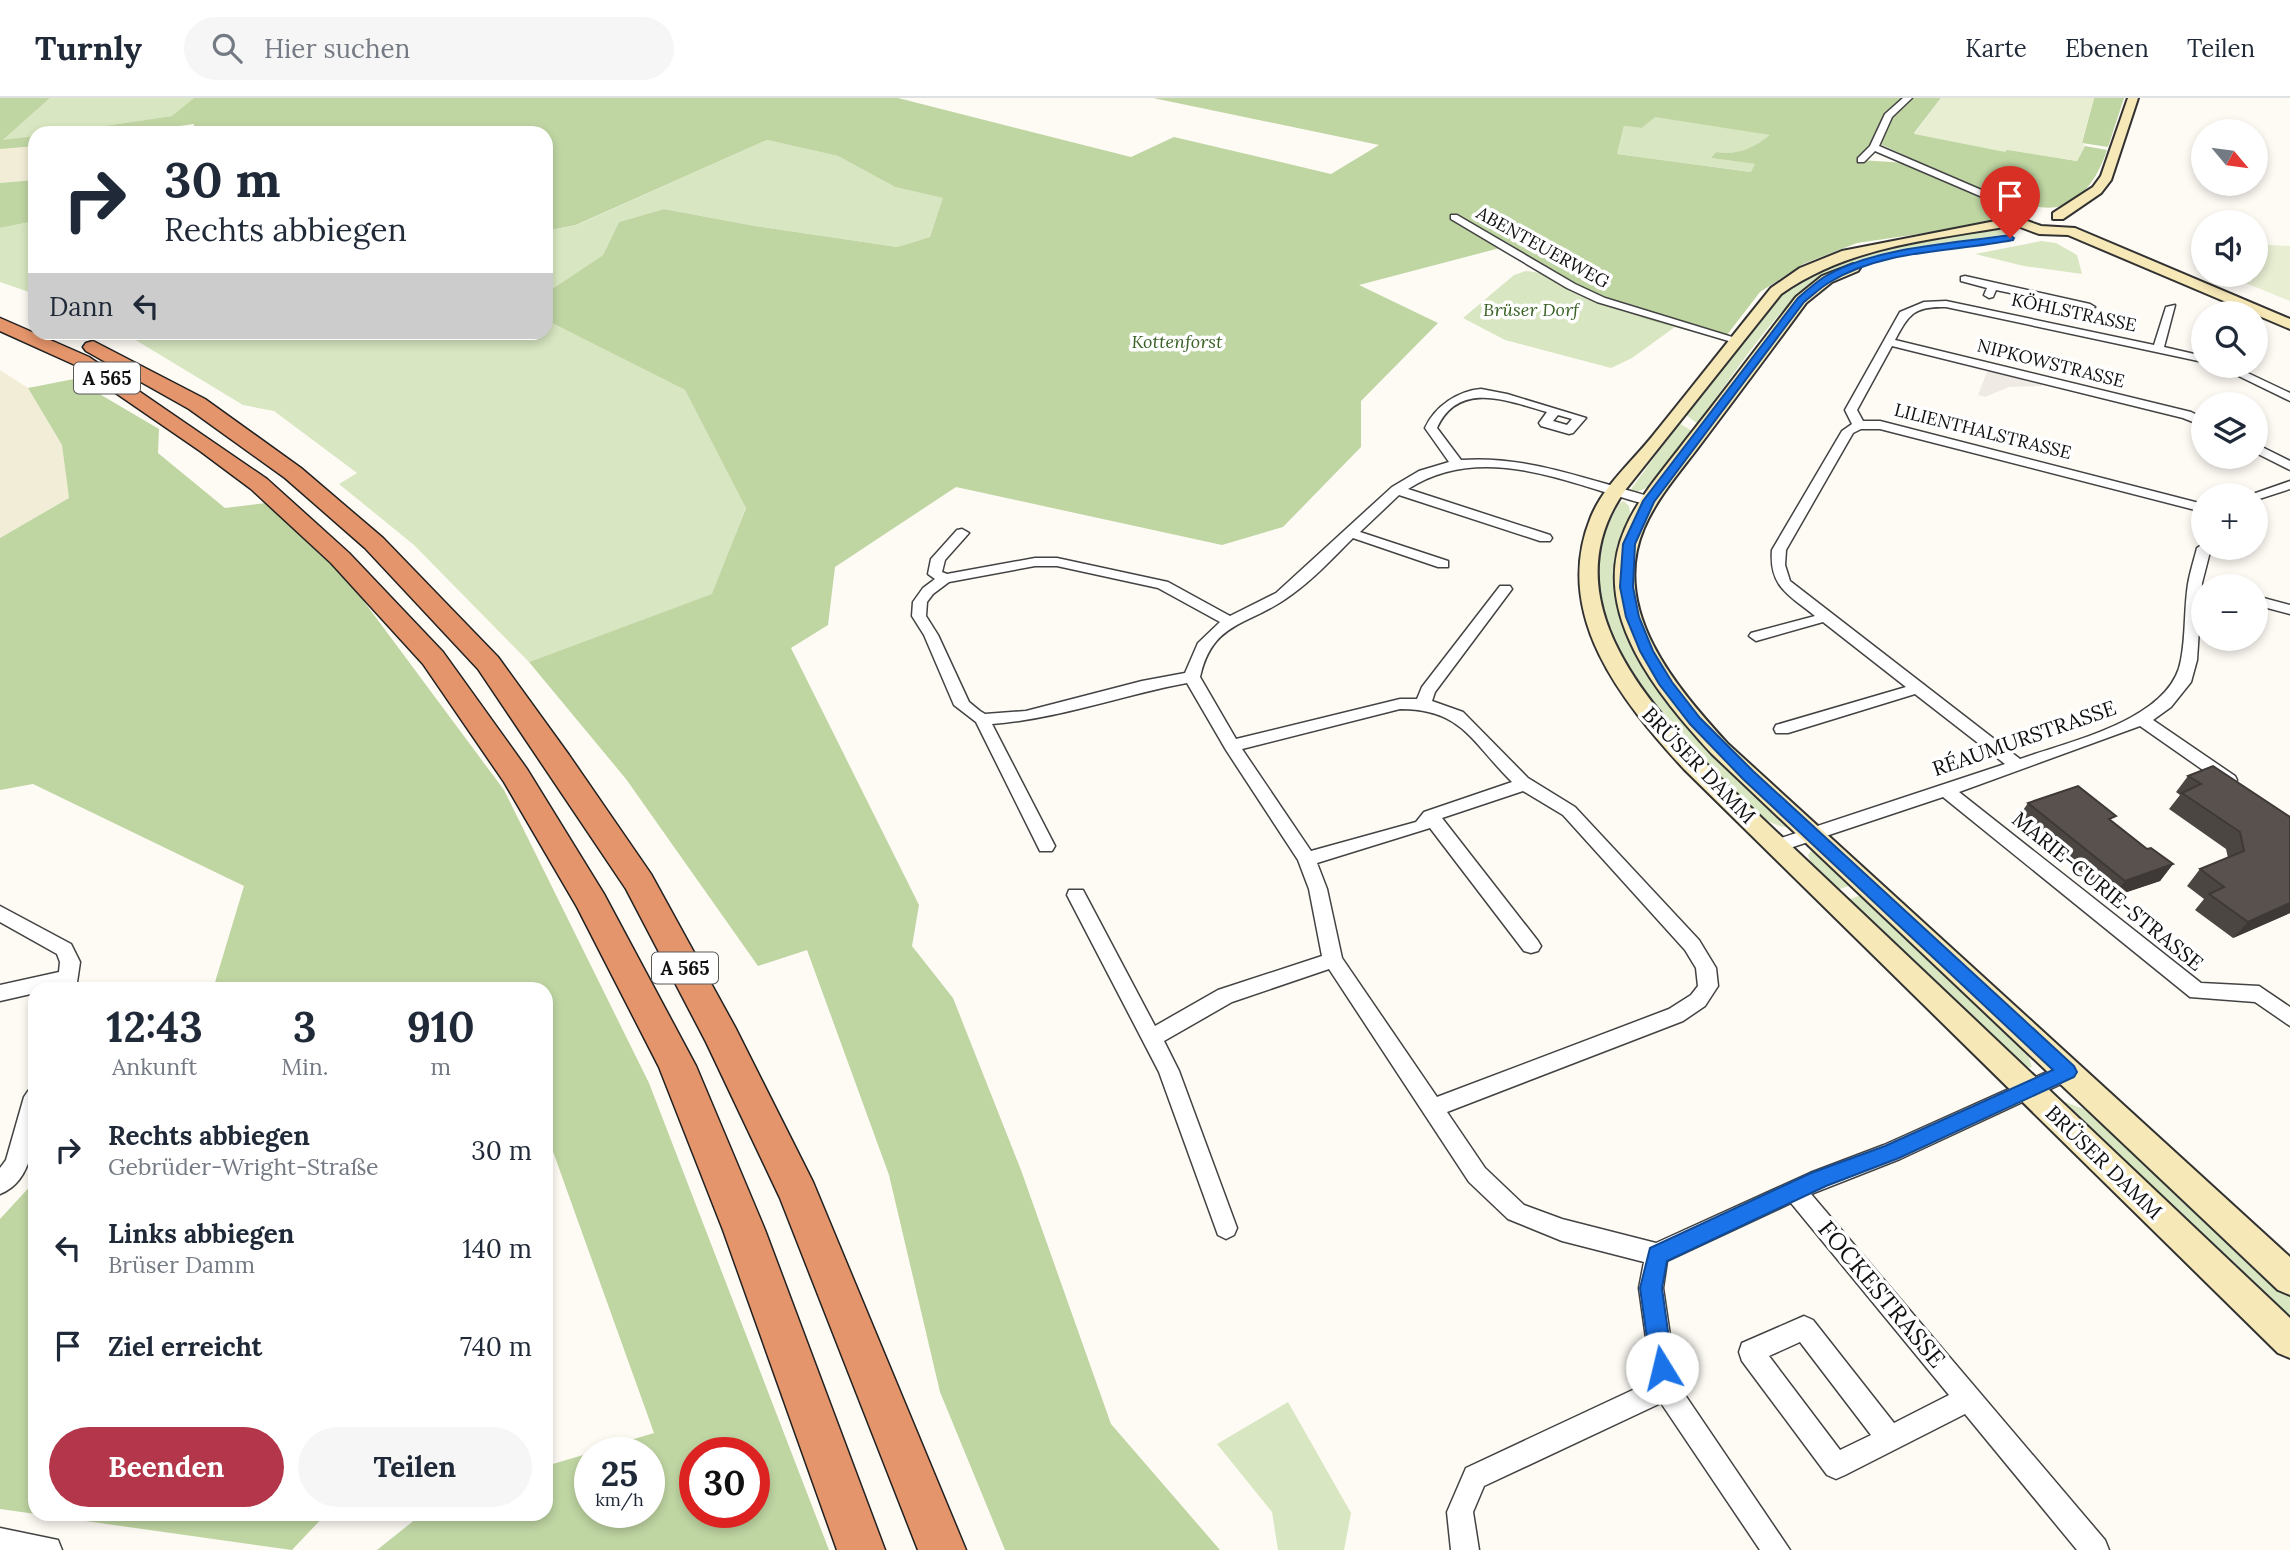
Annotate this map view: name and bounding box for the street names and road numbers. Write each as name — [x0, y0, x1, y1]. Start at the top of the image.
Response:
street label: ABENTEUERWEG — [1472, 200, 1614, 293]
street label: KÖHLSTRASSE — [2009, 288, 2139, 336]
street label: NIPKOWSTRASSE — [1975, 334, 2127, 392]
road number: A 565 — [74, 362, 140, 394]
street label: LILIENTHALSTRASSE — [1892, 398, 2074, 464]
street label: RÉAUMURSTRASSE — [1929, 694, 2119, 782]
street label: BRÜSER DAMM — [1636, 701, 1762, 829]
street label: MARIE-CURIE-STRASSE — [2007, 805, 2209, 977]
road number: A 565 — [652, 953, 718, 984]
street label: BRÜSER DAMM — [2040, 1099, 2168, 1225]
street label: FOCKESTRASSE — [1811, 1214, 1953, 1374]

